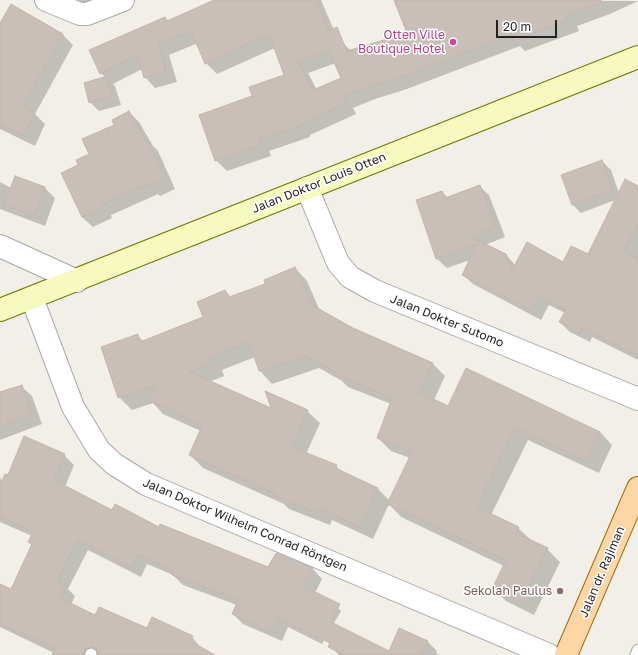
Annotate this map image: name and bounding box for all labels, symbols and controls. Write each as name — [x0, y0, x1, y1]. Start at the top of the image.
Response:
scale bar — [498, 12, 559, 38]
text: 20 m — [503, 19, 531, 34]
place label: Otten Ville Boutique Hotel — [358, 28, 445, 56]
marker: Otten Ville Boutique Hotel — [448, 37, 458, 47]
street label: Jalan Doktor Louis Otten — [250, 150, 388, 216]
street label: Jalan Dokter Sutomo — [388, 292, 506, 350]
street label: Jalan Doktor Wilhelm Conrad Röntgen — [141, 475, 349, 575]
street label: Jalan dr. Rajiman — [576, 524, 628, 620]
place label: Sekolah Paulus — [463, 584, 552, 598]
marker: Sekolah Paulus — [555, 586, 565, 596]

